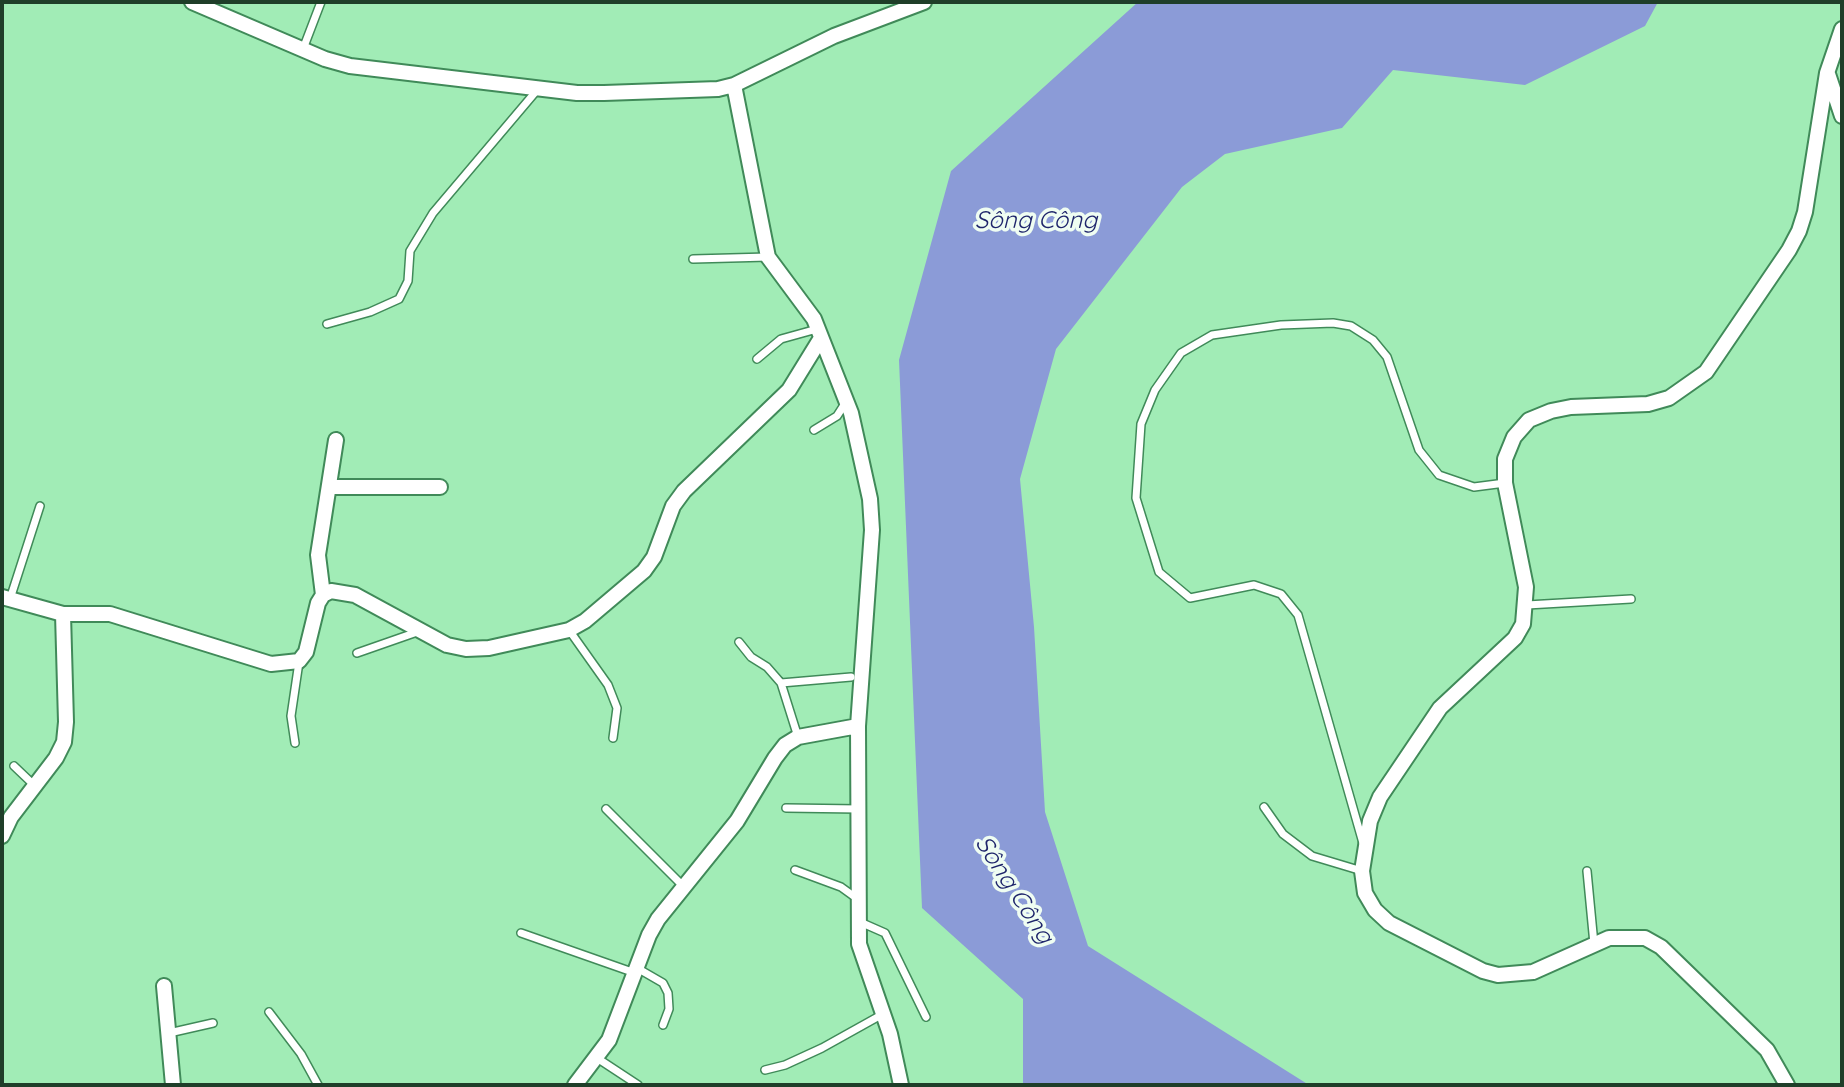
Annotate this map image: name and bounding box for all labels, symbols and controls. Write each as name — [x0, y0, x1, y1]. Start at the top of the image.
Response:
water label: Sông Công — [975, 207, 1097, 235]
water label: Sông Công — [969, 831, 1059, 949]

